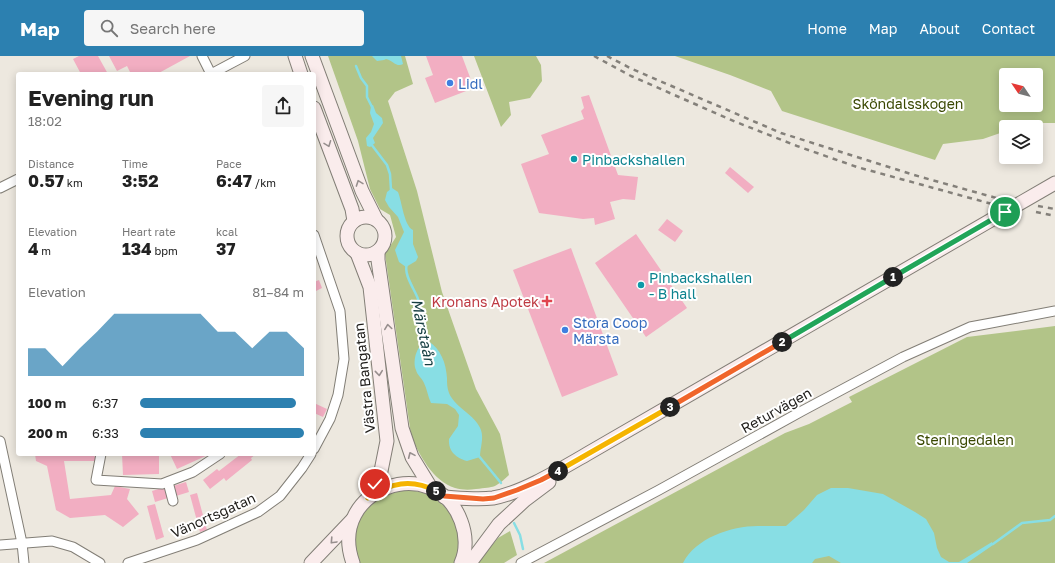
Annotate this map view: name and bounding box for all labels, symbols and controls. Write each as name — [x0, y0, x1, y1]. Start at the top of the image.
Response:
search box — [84, 10, 364, 46]
text: Map — [20, 17, 60, 40]
icon: search — [98, 17, 120, 39]
text: Search here — [130, 19, 216, 37]
text: Home — [807, 20, 847, 37]
text: Map — [869, 20, 897, 37]
text: About — [919, 20, 960, 37]
text: Contact — [982, 20, 1035, 37]
north arrow — [999, 68, 1043, 112]
map controls — [999, 68, 1043, 164]
place label: Lidl — [458, 75, 483, 92]
marker: Lidl — [445, 78, 455, 88]
text: Evening run — [28, 84, 154, 111]
button: share — [262, 85, 304, 127]
park label: Sköndalsskogen — [853, 95, 963, 112]
text: 18:02 — [28, 113, 62, 129]
button: layers — [999, 120, 1043, 164]
one-way arrow — [323, 141, 331, 148]
place label: Pinbackshallen — [582, 151, 685, 168]
marker: Pinbackshallen — [569, 154, 579, 164]
text: Distance — [28, 157, 74, 170]
text: Time — [122, 157, 148, 170]
text: Pace — [216, 157, 242, 170]
text: 0.57 — [28, 170, 64, 191]
text: 3:52 — [122, 170, 159, 191]
text: 6:47 — [216, 170, 252, 191]
text: km — [64, 176, 83, 189]
text: /km — [252, 176, 276, 189]
one-way arrow — [356, 180, 364, 187]
pin — [988, 195, 1022, 229]
icon: arrive — [994, 201, 1016, 223]
text: Elevation — [28, 225, 77, 238]
text: Heart rate — [122, 225, 176, 238]
text: kcal — [216, 225, 238, 238]
text: 4 — [28, 238, 39, 259]
text: 134 — [122, 238, 152, 259]
text: 37 — [216, 238, 236, 259]
text: m — [39, 244, 51, 257]
text: bpm — [152, 244, 178, 257]
pin: 1 — [883, 267, 903, 287]
place label: Pinbackshallen - B hall — [649, 269, 752, 302]
text: 1 — [890, 270, 896, 283]
marker: Pinbackshallen - B hall — [636, 280, 646, 290]
text: Elevation — [28, 284, 86, 300]
text: 81–84 m — [252, 284, 304, 300]
place label: Kronans Apotek — [432, 293, 539, 310]
marker: Kronans Apotek — [542, 296, 552, 306]
water label: Märstaån — [408, 297, 440, 368]
place label: Stora Coop Märsta — [573, 314, 647, 347]
street label: Västra Bangatan — [350, 322, 378, 434]
one-way arrow — [384, 324, 393, 330]
marker: Stora Coop Märsta — [560, 325, 570, 335]
pin: 2 — [772, 332, 792, 352]
text: 2 — [779, 335, 785, 348]
one-way arrow — [374, 370, 383, 376]
street label: Returvägen — [738, 384, 814, 436]
text: 100 m — [28, 395, 66, 411]
text: 6:37 — [92, 395, 118, 411]
pin: 3 — [660, 397, 680, 417]
text: 3 — [667, 400, 673, 413]
text: 200 m — [28, 425, 67, 441]
text: 6:33 — [92, 425, 119, 441]
park label: Steningedalen — [916, 431, 1014, 448]
one-way arrow — [408, 451, 416, 459]
pin: 4 — [548, 461, 568, 481]
text: 4 — [555, 464, 561, 477]
pin — [358, 467, 392, 501]
icon: check — [364, 473, 386, 495]
pin: 5 — [426, 481, 446, 501]
text: 5 — [433, 484, 439, 497]
street label: Vänortsgatan — [168, 489, 258, 541]
one-way arrow — [330, 536, 337, 544]

